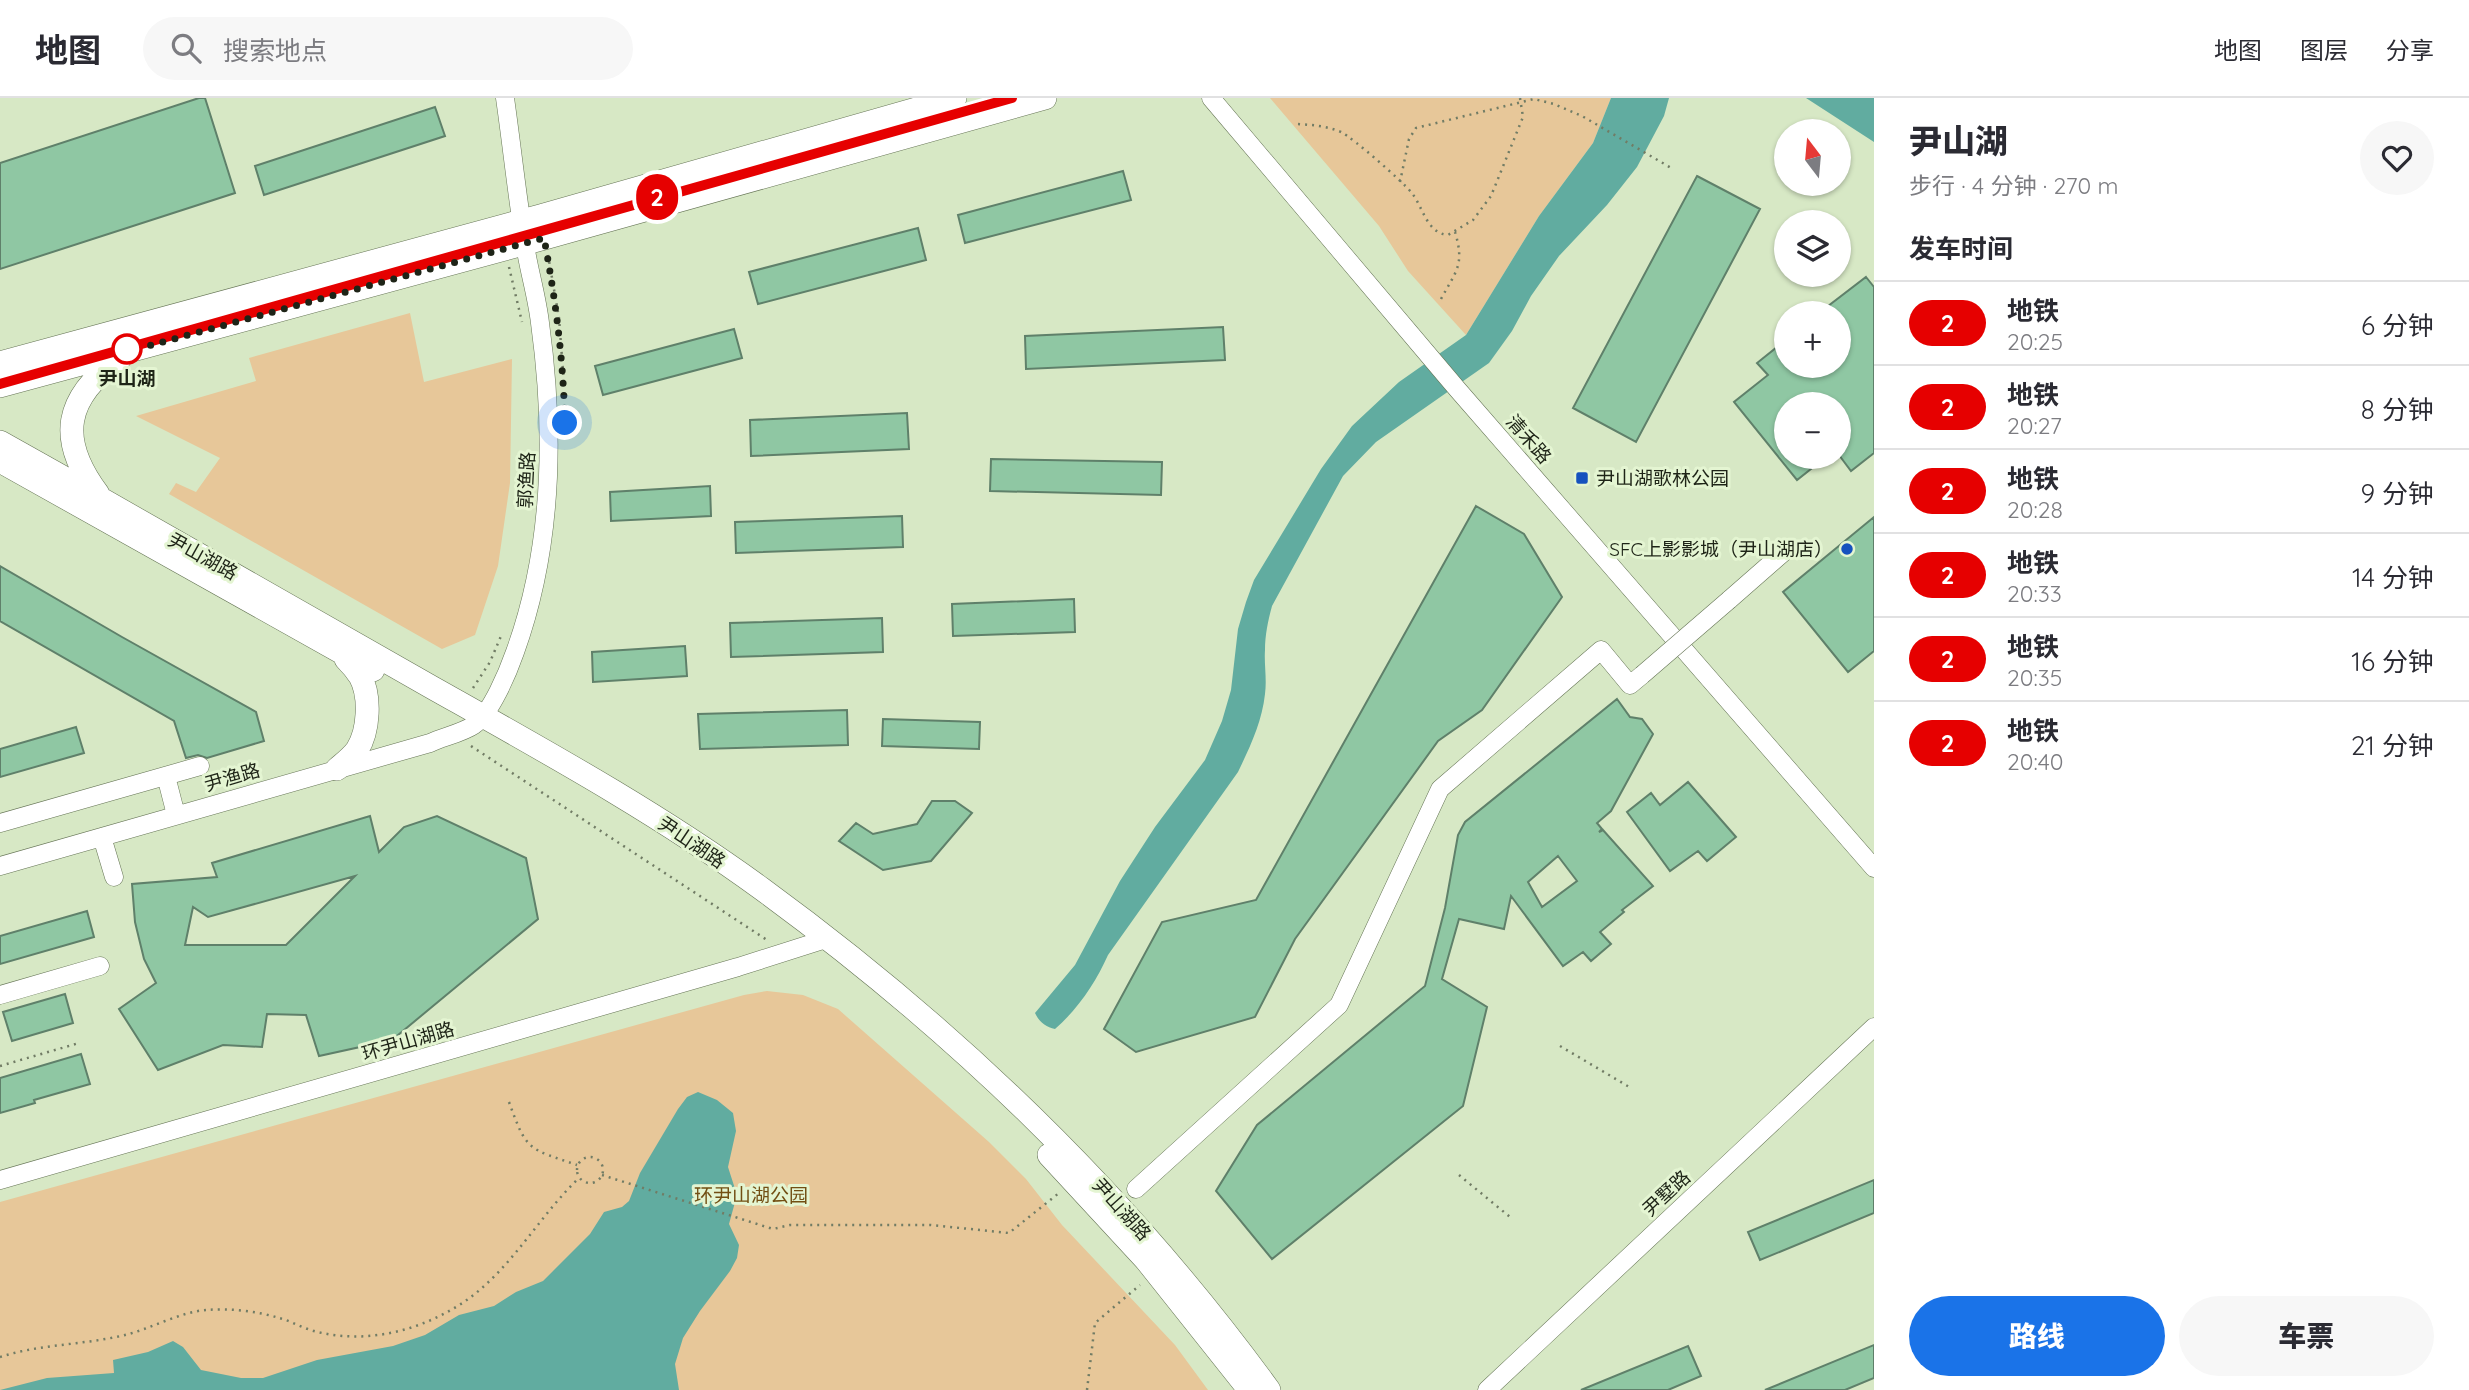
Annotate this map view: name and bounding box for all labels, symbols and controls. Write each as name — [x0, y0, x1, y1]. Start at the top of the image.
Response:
search box — [143, 17, 633, 80]
text: 地图 — [35, 29, 101, 70]
icon: search — [167, 29, 205, 67]
text: 搜索地点 — [223, 34, 327, 67]
text: 地图 — [2214, 35, 2262, 65]
text: 图层 — [2300, 35, 2348, 65]
text: 分享 — [2386, 35, 2434, 65]
north arrow — [1774, 119, 1852, 196]
map controls — [1774, 119, 1851, 469]
text: 尹山湖 — [1909, 120, 2008, 161]
button: heart — [2360, 121, 2434, 195]
text: 步行 · 4 分钟 · 270 m — [1909, 171, 2119, 200]
line badge: 2 — [634, 174, 680, 220]
text: 2 — [650, 182, 664, 212]
button: layers — [1774, 210, 1851, 287]
text: 发车时间 — [1909, 232, 2013, 265]
text: 地铁 — [2007, 294, 2059, 327]
button: + — [1774, 301, 1851, 378]
text: 2 — [1941, 308, 1954, 338]
text: 6 分钟 — [2361, 309, 2434, 342]
text: 20:25 — [2007, 327, 2063, 356]
marker: 尹山湖 — [112, 334, 142, 364]
place label: 尹山湖 — [98, 366, 156, 390]
text: 地铁 — [2007, 378, 2059, 411]
button: − — [1774, 392, 1851, 469]
text: 2 — [1941, 392, 1954, 422]
text: 8 分钟 — [2361, 393, 2434, 426]
your location — [547, 405, 582, 440]
street label: 清禾路 — [1501, 410, 1557, 468]
text: 20:27 — [2007, 411, 2062, 440]
street label: 郭渔路 — [513, 451, 539, 509]
text: 地铁 — [2007, 462, 2059, 495]
place label: 尹山湖歌林公园 — [1596, 466, 1729, 490]
marker: 尹山湖歌林公园 — [1574, 470, 1590, 486]
text: 2 — [1941, 476, 1954, 506]
text: 9 分钟 — [2360, 477, 2434, 510]
text: 20:28 — [2007, 495, 2063, 524]
street label: 尹山湖路 — [164, 527, 242, 585]
place label: SFC上影影城（尹山湖店） — [1609, 537, 1833, 561]
marker: SFC上影影城（尹山湖店） — [1839, 541, 1855, 557]
text: 地铁 — [2007, 546, 2059, 579]
text: 2 — [1941, 560, 1954, 590]
text: 14 分钟 — [2352, 561, 2434, 594]
text: 20:33 — [2007, 579, 2062, 608]
text: 地铁 — [2007, 630, 2059, 663]
text: 2 — [1941, 644, 1954, 674]
text: 16 分钟 — [2351, 645, 2434, 678]
text: 20:35 — [2007, 663, 2062, 692]
text: 地铁 — [2007, 714, 2059, 747]
text: 2 — [1941, 728, 1954, 758]
text: 21 分钟 — [2351, 729, 2434, 762]
text: 20:40 — [2007, 747, 2064, 776]
street label: 尹渔路 — [201, 758, 263, 796]
street label: 尹山湖路 — [654, 811, 730, 873]
street label: 环尹山湖路 — [359, 1016, 457, 1066]
street label: 尹墅路 — [1637, 1165, 1695, 1221]
street label: 尹山湖路 — [1088, 1173, 1156, 1245]
park label: 环尹山湖公园 — [694, 1183, 808, 1207]
button: 路线 — [1909, 1296, 2165, 1376]
button: 车票 — [2179, 1296, 2434, 1376]

